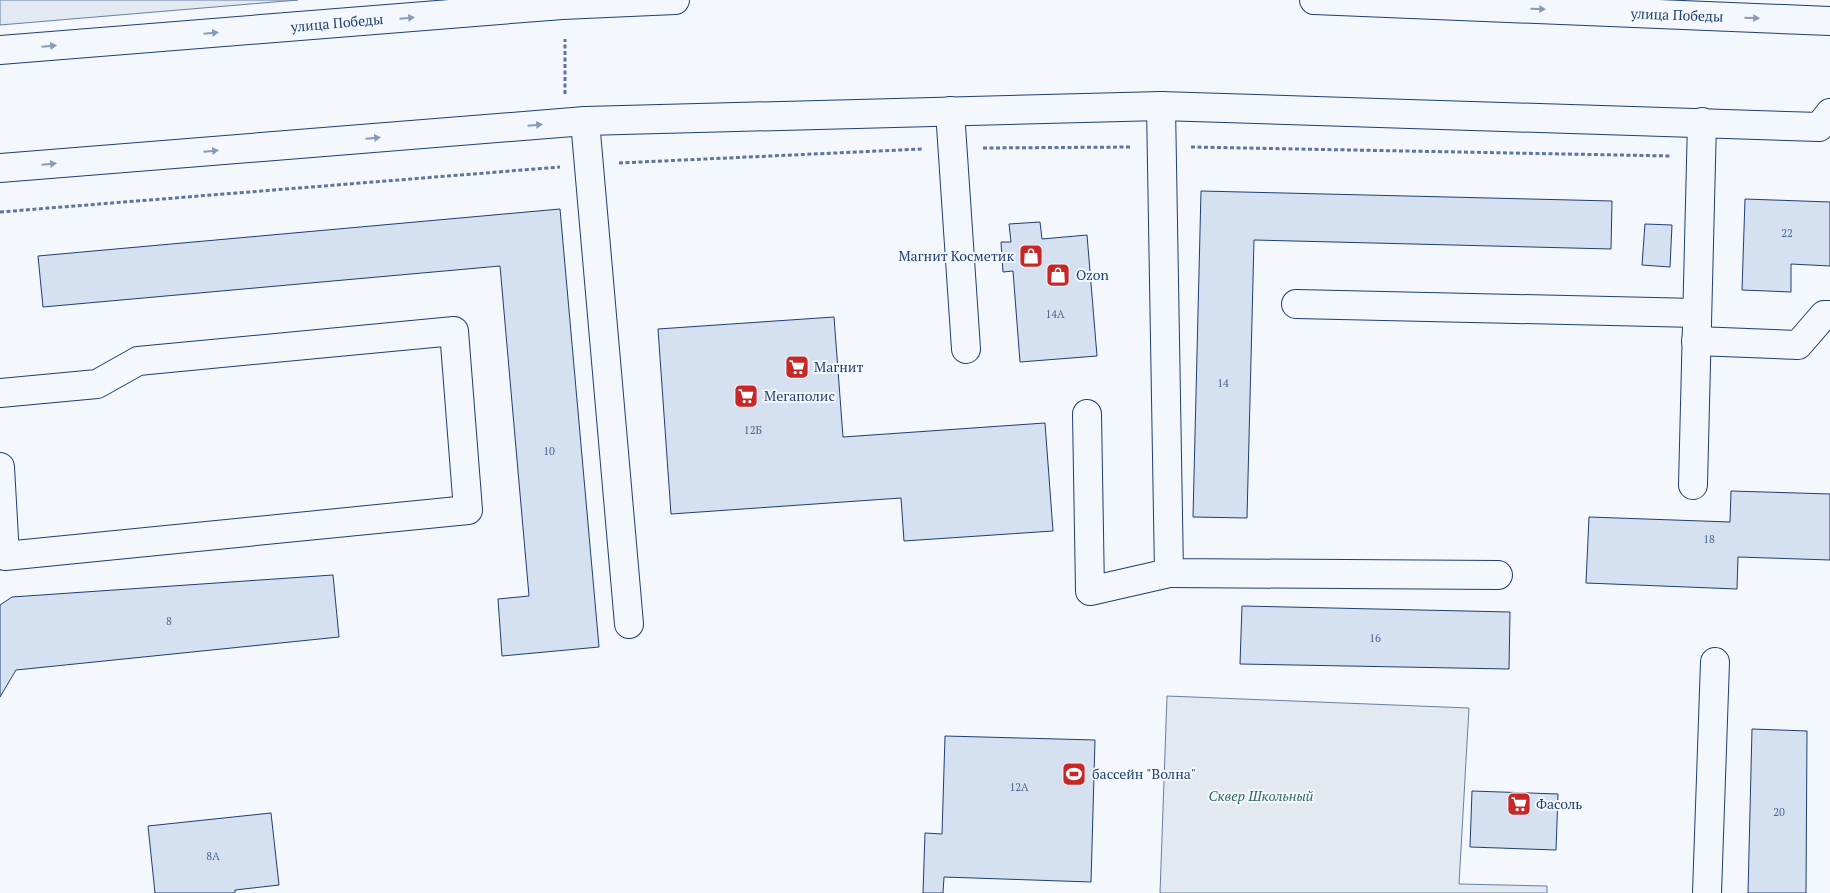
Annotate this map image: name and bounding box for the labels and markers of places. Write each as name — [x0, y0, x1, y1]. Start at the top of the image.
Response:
shop icon: Магнит Косметик — [1018, 243, 1044, 269]
place label: Магнит Косметик — [898, 246, 1014, 265]
shop icon: Ozon — [1045, 262, 1071, 288]
place label: Ozon — [1076, 265, 1110, 284]
supermarket icon: Магнит — [784, 354, 810, 380]
place label: Магнит — [814, 357, 863, 376]
supermarket icon: Мегаполис — [733, 383, 759, 409]
place label: Мегаполис — [764, 386, 835, 405]
sports icon: бассейн "Волна" — [1061, 761, 1087, 787]
place label: бассейн "Волна" — [1092, 764, 1196, 783]
supermarket icon: Фасоль — [1506, 791, 1532, 817]
place label: Фасоль — [1536, 794, 1582, 813]

